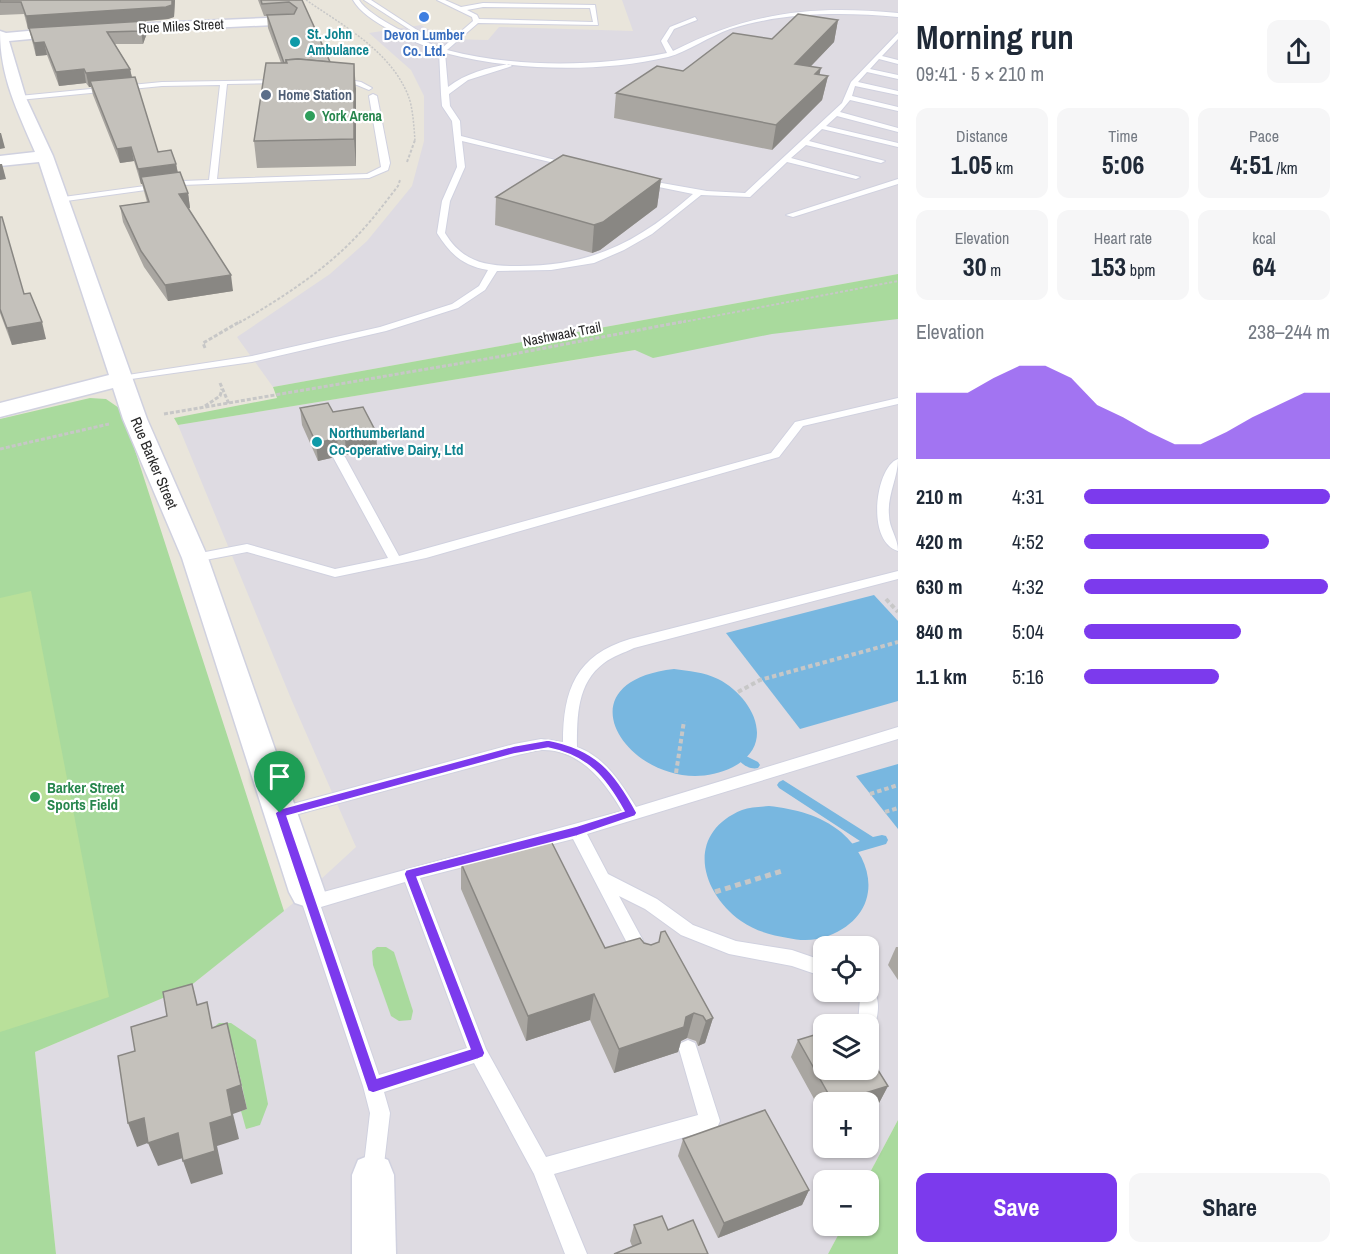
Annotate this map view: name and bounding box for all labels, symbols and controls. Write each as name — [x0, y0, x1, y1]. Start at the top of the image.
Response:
marker: Devon Lumber Co. Ltd. — [417, 10, 431, 24]
street label: Rue Miles Street — [138, 15, 224, 37]
text: Morning run — [916, 15, 1074, 59]
button: share — [1267, 20, 1330, 83]
place label: St. John Ambulance — [307, 25, 369, 59]
place label: Devon Lumber Co. Ltd. — [384, 26, 465, 60]
marker: St. John Ambulance — [288, 35, 302, 49]
text: 09:41 · 5 × 210 m — [916, 60, 1044, 87]
place label: Home Station — [278, 86, 352, 104]
marker: Home Station — [259, 88, 273, 102]
place label: York Arena — [322, 107, 383, 125]
marker: York Arena — [303, 109, 317, 123]
text: Distance — [956, 125, 1008, 147]
text: Time — [1108, 125, 1138, 147]
text: Pace — [1249, 125, 1279, 147]
text: 1.05 — [951, 147, 992, 182]
text: 5:06 — [1102, 147, 1144, 182]
text: 4:51 — [1230, 147, 1273, 182]
text: km — [992, 157, 1013, 179]
text: /km — [1273, 157, 1298, 179]
text: Elevation — [955, 227, 1009, 249]
text: Heart rate — [1094, 227, 1152, 249]
text: kcal — [1252, 227, 1276, 249]
text: 30 — [963, 249, 987, 284]
text: 153 — [1091, 249, 1126, 284]
text: 64 — [1252, 249, 1276, 284]
text: m — [987, 259, 1001, 281]
text: bpm — [1126, 259, 1155, 281]
street label: Nashwaak Trail — [521, 318, 603, 350]
text: Elevation — [916, 318, 984, 345]
text: 238–244 m — [1248, 318, 1330, 345]
street label: Rue Barker Street — [126, 413, 184, 513]
place label: Northumberland Co-operative Dairy, Ltd — [329, 422, 463, 460]
marker: Northumberland Co-operative Dairy, Ltd — [310, 435, 324, 449]
text: 210 m — [916, 483, 963, 510]
text: 4:31 — [1012, 483, 1044, 510]
text: 420 m — [916, 528, 963, 555]
text: 4:52 — [1012, 528, 1044, 555]
text: 630 m — [916, 573, 963, 600]
text: 4:32 — [1012, 573, 1044, 600]
text: 840 m — [916, 618, 963, 645]
text: 5:04 — [1012, 618, 1044, 645]
text: 1.1 km — [916, 663, 967, 690]
text: 5:16 — [1012, 663, 1044, 690]
pin — [254, 751, 305, 813]
icon: arrive — [263, 760, 296, 793]
place label: Barker Street Sports Field — [47, 777, 124, 815]
marker: Barker Street Sports Field — [28, 790, 42, 804]
map controls — [813, 936, 879, 1236]
button: locate — [813, 936, 879, 1002]
button: layers — [813, 1014, 879, 1080]
button: + — [813, 1092, 879, 1158]
button: − — [813, 1170, 879, 1236]
button: Save — [916, 1173, 1117, 1242]
button: Share — [1129, 1173, 1330, 1242]

